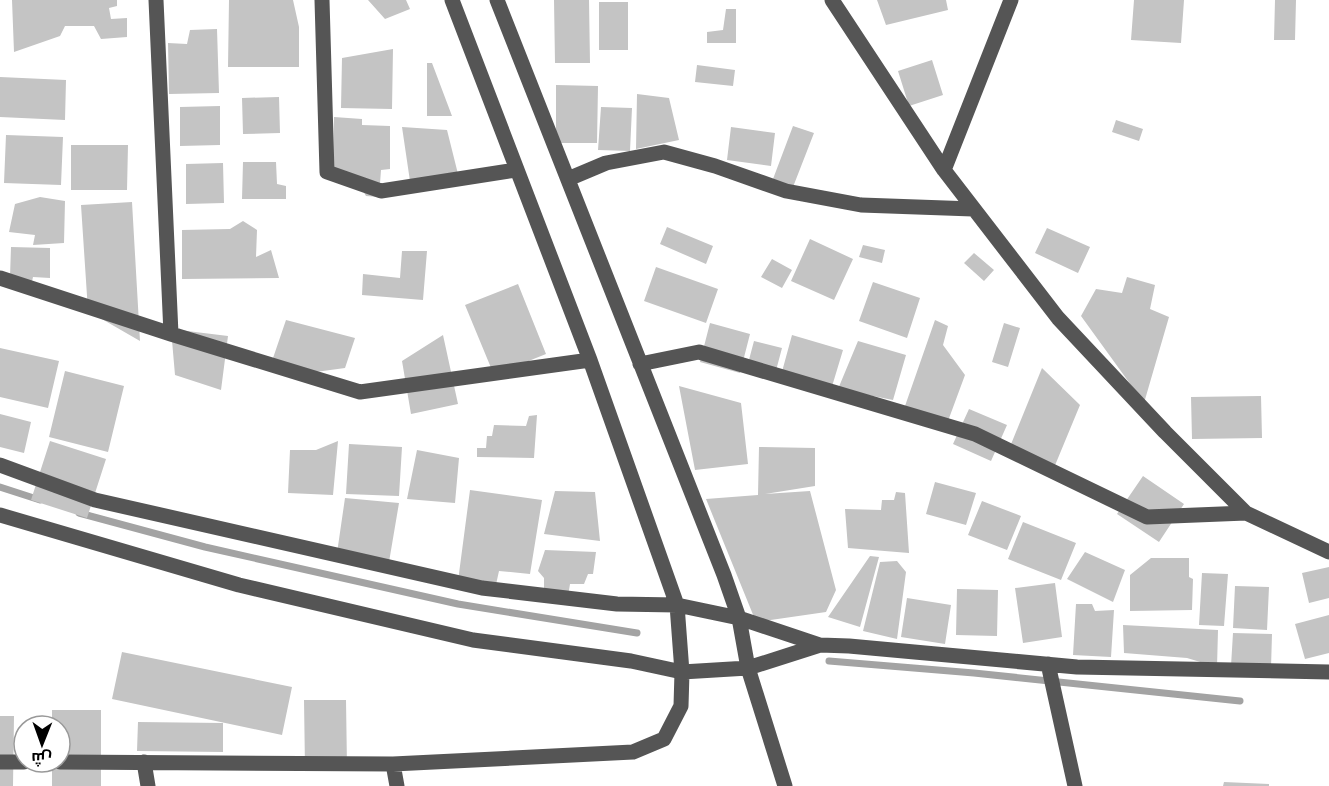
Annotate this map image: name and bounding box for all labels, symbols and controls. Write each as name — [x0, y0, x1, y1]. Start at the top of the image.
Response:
north arrow — [12, 714, 72, 774]
text: ش — [31, 749, 52, 768]

